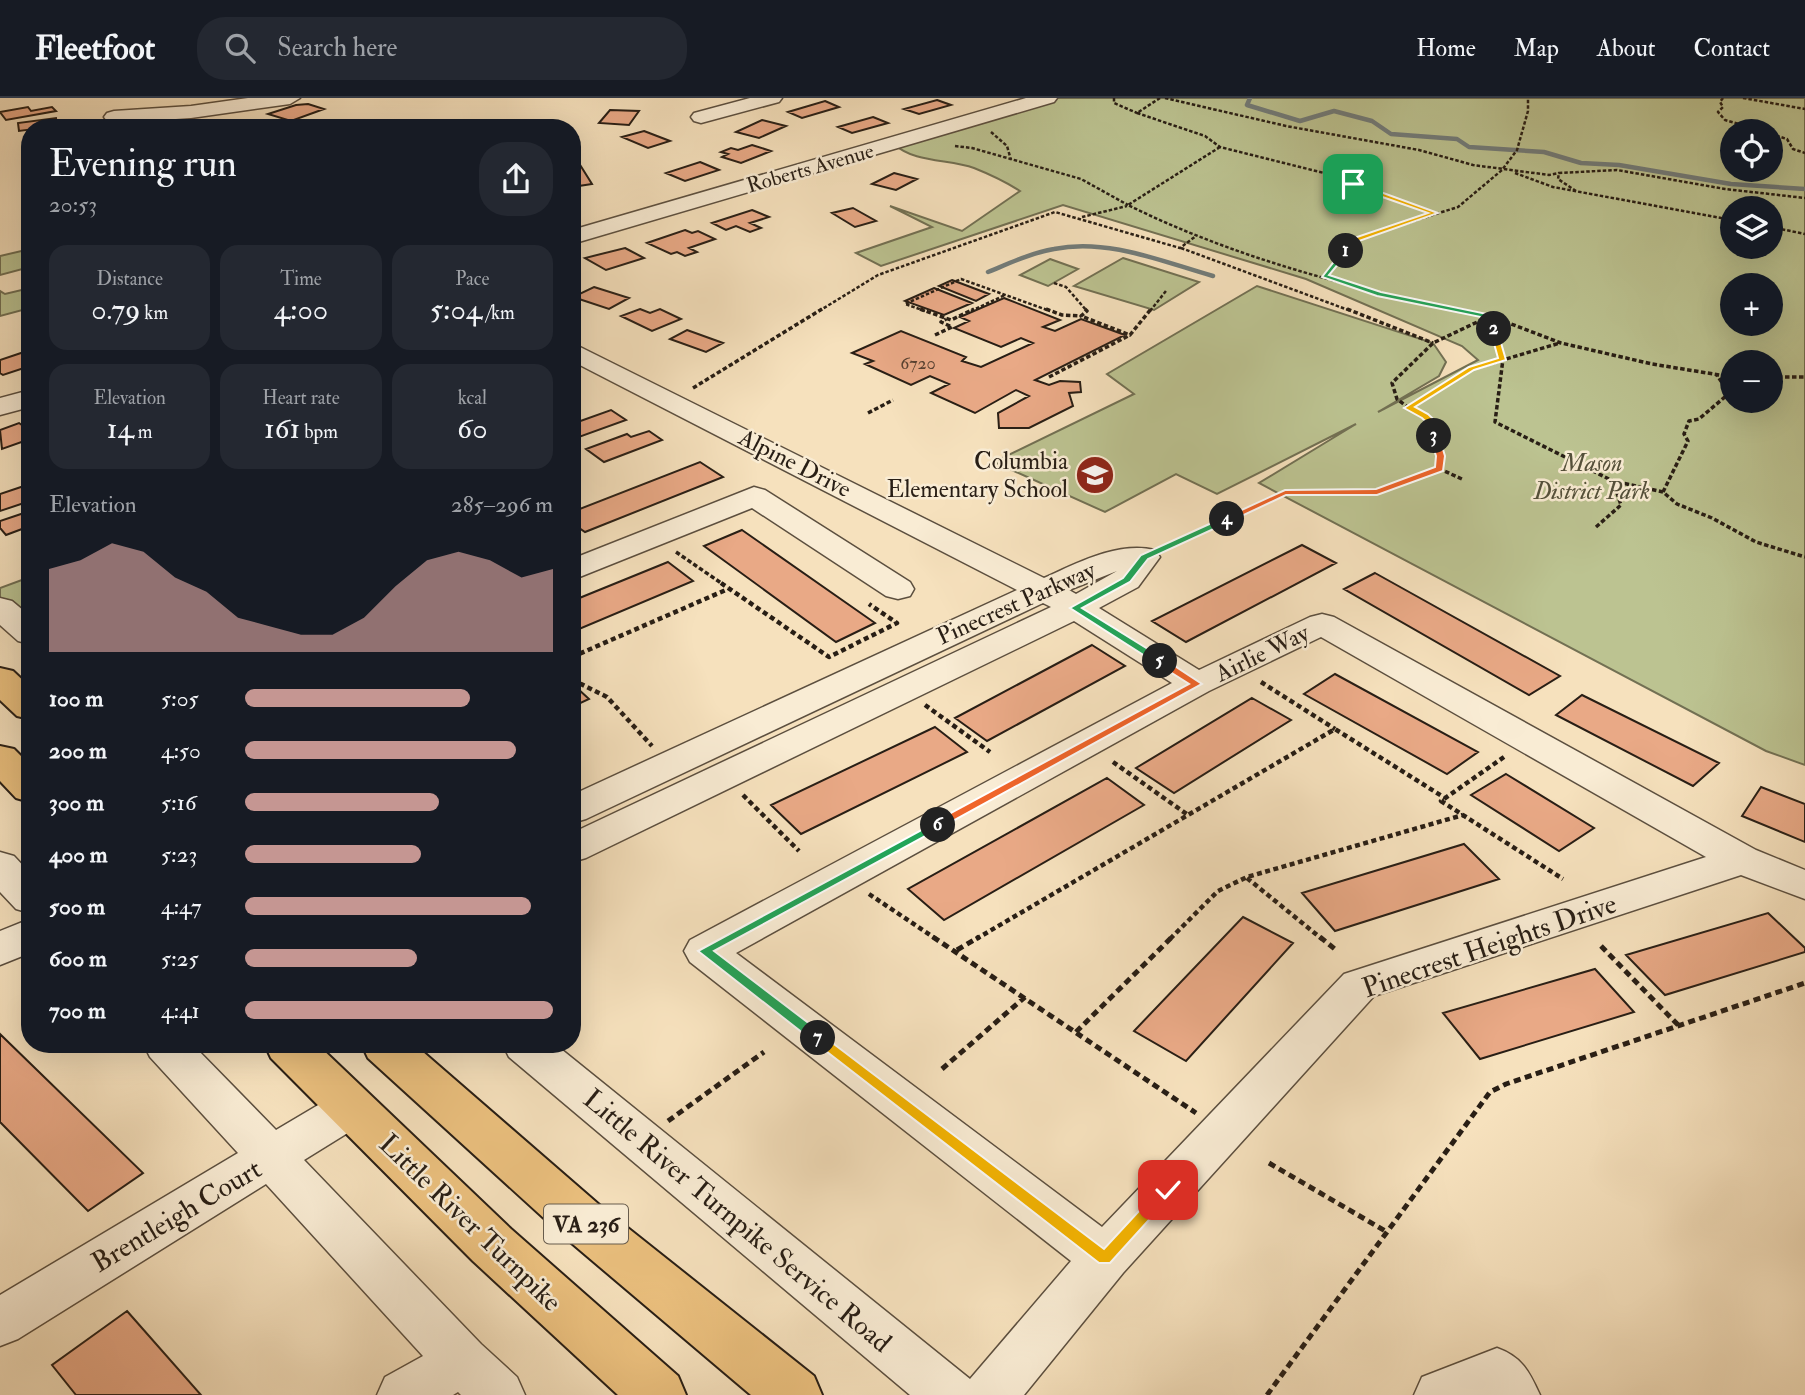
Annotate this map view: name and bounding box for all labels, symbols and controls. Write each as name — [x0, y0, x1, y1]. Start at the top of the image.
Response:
search box — [197, 17, 687, 80]
text: Fleetfoot — [35, 28, 155, 69]
icon: search — [221, 29, 259, 67]
text: Search here — [277, 32, 397, 64]
text: Home — [1416, 33, 1476, 64]
text: Map — [1514, 33, 1559, 64]
text: About — [1597, 33, 1656, 64]
text: Contact — [1694, 33, 1770, 64]
map controls — [1720, 119, 1783, 413]
button: locate — [1720, 119, 1783, 182]
street label: Roberts Avenue — [743, 137, 877, 200]
text: Evening run — [49, 140, 237, 188]
button: share — [479, 142, 553, 216]
pin — [1323, 154, 1383, 214]
icon: arrive — [1334, 165, 1372, 203]
text: 20:53 — [49, 190, 97, 219]
button: layers — [1720, 196, 1783, 259]
pin: 1 — [1328, 234, 1364, 268]
text: 1 — [1342, 238, 1349, 262]
text: Distance — [96, 267, 163, 291]
text: Time — [280, 267, 322, 291]
text: Pace — [455, 267, 489, 291]
button: + — [1720, 273, 1783, 336]
text: 0.79 — [91, 291, 140, 328]
text: 4:00 — [274, 291, 328, 328]
text: 5:04 — [430, 291, 482, 328]
text: km — [140, 301, 168, 325]
text: /km — [482, 301, 515, 325]
pin: 2 — [1476, 312, 1512, 346]
text: 2 — [1489, 316, 1498, 340]
button: − — [1720, 350, 1783, 413]
house number: 6720 — [900, 352, 936, 375]
text: Elevation — [93, 386, 166, 410]
text: Heart rate — [262, 386, 340, 410]
text: kcal — [458, 386, 487, 410]
text: 14 — [107, 410, 134, 447]
text: 161 — [264, 410, 300, 447]
text: 60 — [457, 410, 488, 447]
pin: 3 — [1416, 418, 1452, 454]
text: m — [134, 420, 152, 444]
text: bpm — [300, 420, 338, 444]
street label: Alpine Drive — [732, 421, 856, 505]
text: 3 — [1430, 423, 1437, 447]
place label: Columbia Elementary School — [887, 446, 1069, 505]
park label: Mason District Park — [1533, 448, 1650, 507]
school or university icon: Columbia Elementary School — [1074, 454, 1116, 496]
text: Elevation — [49, 490, 137, 519]
text: 285–296 m — [451, 490, 553, 519]
pin: 4 — [1210, 502, 1244, 536]
text: 4 — [1221, 506, 1232, 530]
street label: Pinecrest Parkway — [932, 554, 1101, 652]
street label: Airlie Way — [1209, 617, 1315, 690]
pin: 5 — [1142, 644, 1178, 678]
text: 5 — [1155, 648, 1164, 672]
text: 100 m — [49, 684, 103, 713]
text: 5:05 — [161, 684, 199, 713]
text: 200 m — [49, 736, 107, 765]
text: 4:50 — [161, 736, 201, 765]
text: 300 m — [49, 788, 104, 817]
text: 5:16 — [161, 788, 197, 817]
pin: 6 — [920, 808, 956, 842]
text: 6 — [933, 812, 942, 836]
text: 400 m — [49, 840, 108, 869]
text: 5:23 — [161, 840, 197, 869]
street label: Pinecrest Heights Drive — [1358, 886, 1621, 1006]
text: 500 m — [49, 892, 105, 921]
text: 4:47 — [161, 892, 202, 921]
text: 600 m — [49, 944, 107, 973]
text: 5:25 — [161, 944, 199, 973]
text: 700 m — [49, 996, 106, 1025]
text: 4:41 — [161, 996, 200, 1025]
pin: 7 — [800, 1020, 836, 1056]
text: 7 — [813, 1025, 822, 1049]
street label: Little River Turnpike Service Road — [576, 1082, 898, 1361]
street label: Little River Turnpike — [371, 1127, 569, 1320]
street label: Brentleigh Court — [85, 1152, 268, 1281]
pin — [1138, 1160, 1198, 1220]
icon: check — [1149, 1171, 1187, 1209]
road number: VA 236 — [544, 1204, 628, 1244]

